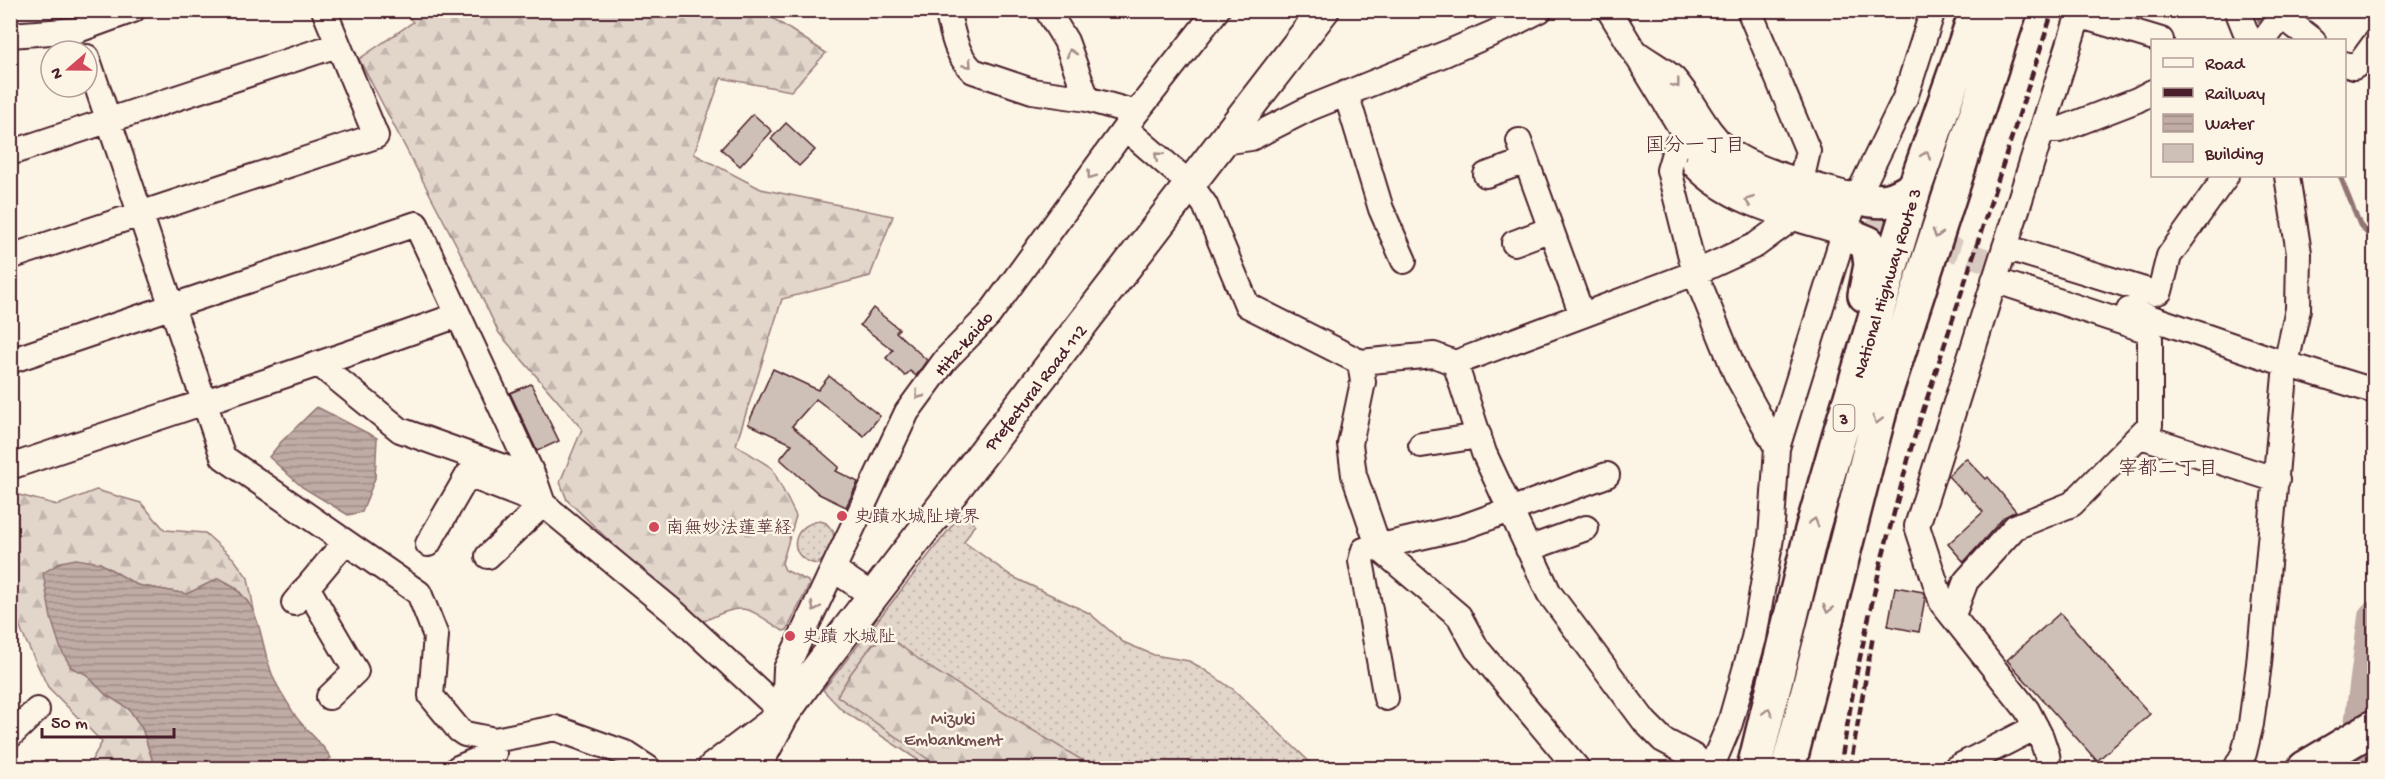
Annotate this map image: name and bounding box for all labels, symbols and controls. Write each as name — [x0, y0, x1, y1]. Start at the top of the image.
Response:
north arrow — [39, 39, 99, 99]
legend — [2151, 39, 2346, 177]
one-way arrow — [1065, 48, 1078, 59]
text: Road — [2205, 55, 2246, 76]
one-way arrow — [961, 57, 972, 67]
text: N — [47, 64, 69, 81]
one-way arrow — [1669, 77, 1680, 88]
text: Railway — [2205, 85, 2265, 106]
text: Water — [2205, 115, 2255, 136]
district label: 国分一丁目 — [1645, 135, 1745, 159]
text: Building — [2204, 145, 2264, 166]
one-way arrow — [1919, 150, 1932, 161]
one-way arrow — [1154, 152, 1165, 163]
one-way arrow — [1087, 169, 1098, 180]
street label: National Highway Route 3 — [1849, 186, 1927, 381]
one-way arrow — [1744, 195, 1755, 208]
one-way arrow — [1932, 228, 1944, 239]
street label: Hita-kaido — [931, 308, 999, 381]
street label: Prefectural Road 112 — [981, 321, 1093, 456]
one-way arrow — [916, 388, 927, 399]
road number: 3 — [1834, 405, 1854, 431]
one-way arrow — [1872, 415, 1885, 425]
district label: 宰都二丁目 — [2118, 457, 2218, 482]
place label: 史蹟水城阯境界 — [854, 507, 980, 529]
marker: 史蹟水城阯境界 — [835, 509, 849, 523]
place label: 南無妙法蓮華経 — [666, 518, 792, 540]
one-way arrow — [1807, 518, 1820, 528]
marker: 南無妙法蓮華経 — [647, 520, 661, 534]
one-way arrow — [810, 601, 822, 612]
one-way arrow — [1823, 603, 1836, 613]
place label: 史蹟 水城阯 — [802, 627, 896, 649]
marker: 史蹟 水城阯 — [783, 629, 797, 643]
scale bar — [42, 701, 174, 739]
one-way arrow — [1760, 707, 1773, 717]
park label: Mizuki Embankment — [904, 710, 1004, 752]
text: 50 m — [51, 714, 88, 735]

